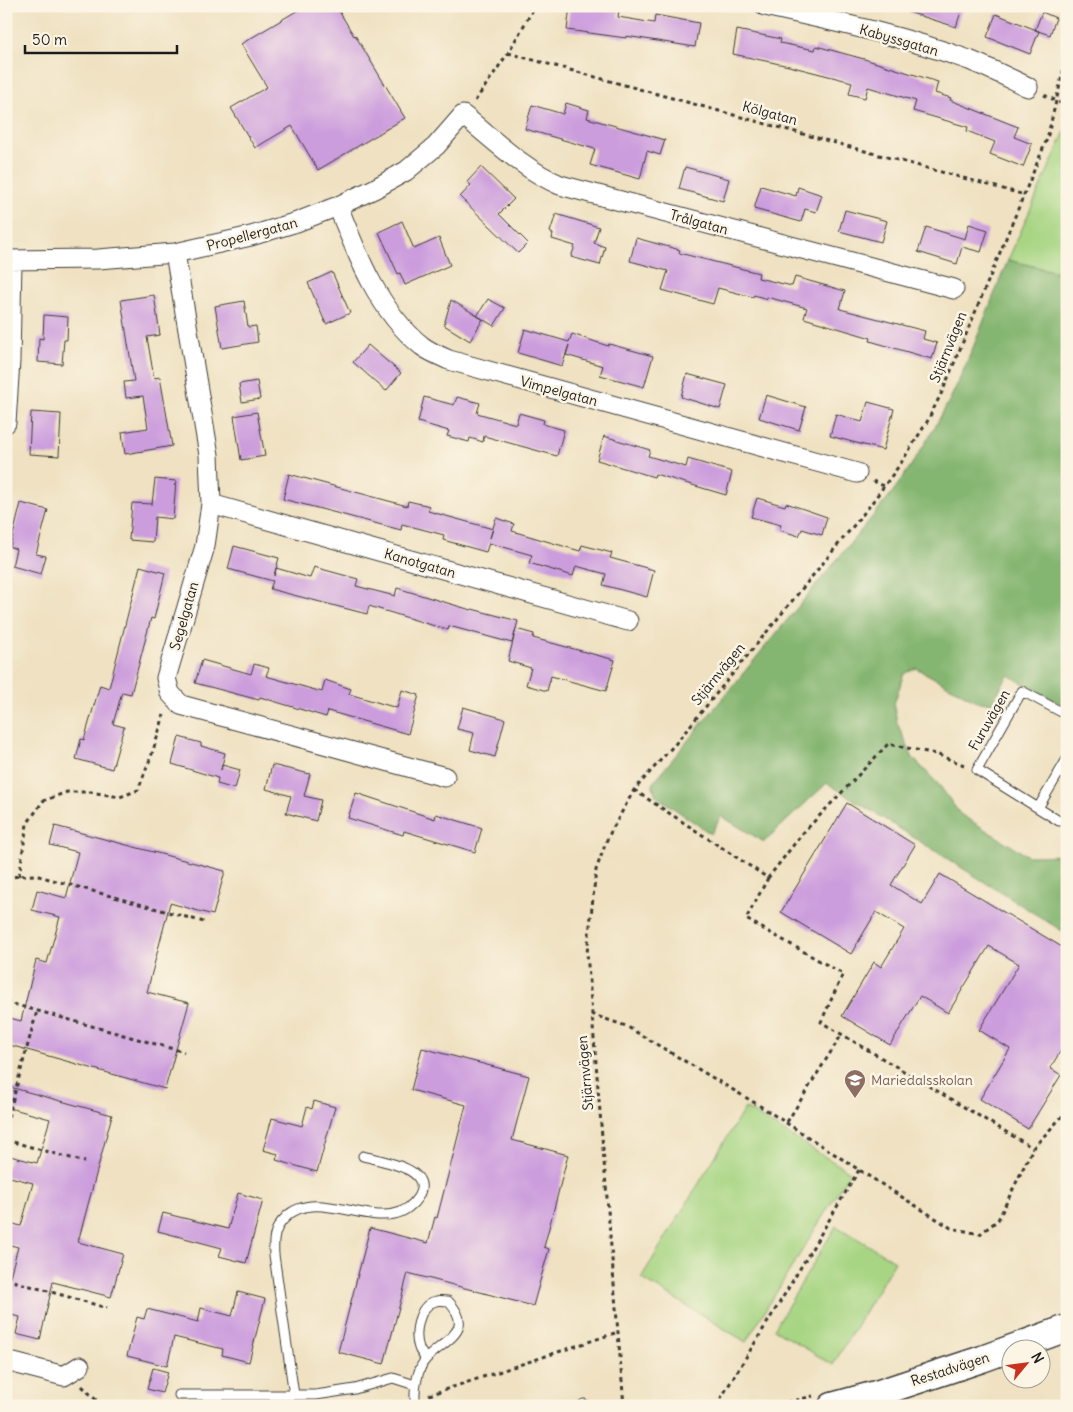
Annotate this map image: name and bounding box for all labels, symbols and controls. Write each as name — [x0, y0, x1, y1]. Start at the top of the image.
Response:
street label: Kabyssgatan — [857, 20, 941, 60]
scale bar — [25, 22, 178, 54]
text: 50 m — [32, 30, 67, 49]
street label: Kölgatan — [741, 97, 799, 129]
street label: Trålgatan — [668, 206, 730, 238]
street label: Propellergatan — [205, 213, 299, 255]
street label: Stjärnvägen — [926, 309, 970, 385]
street label: Vimpelgatan — [518, 372, 600, 410]
street label: Kanotgatan — [382, 544, 458, 582]
street label: Segelgatan — [166, 580, 202, 652]
street label: Stjärnvägen — [687, 639, 749, 709]
street label: Furuvägen — [964, 686, 1014, 754]
street label: Stjärnvägen — [573, 1035, 597, 1111]
school or university icon: Mariedalsskolan — [843, 1068, 867, 1099]
place label: Mariedalsskolan — [871, 1071, 973, 1089]
north arrow — [1000, 1340, 1050, 1390]
street label: Restadvägen — [908, 1348, 992, 1390]
text: N — [1027, 1349, 1048, 1366]

